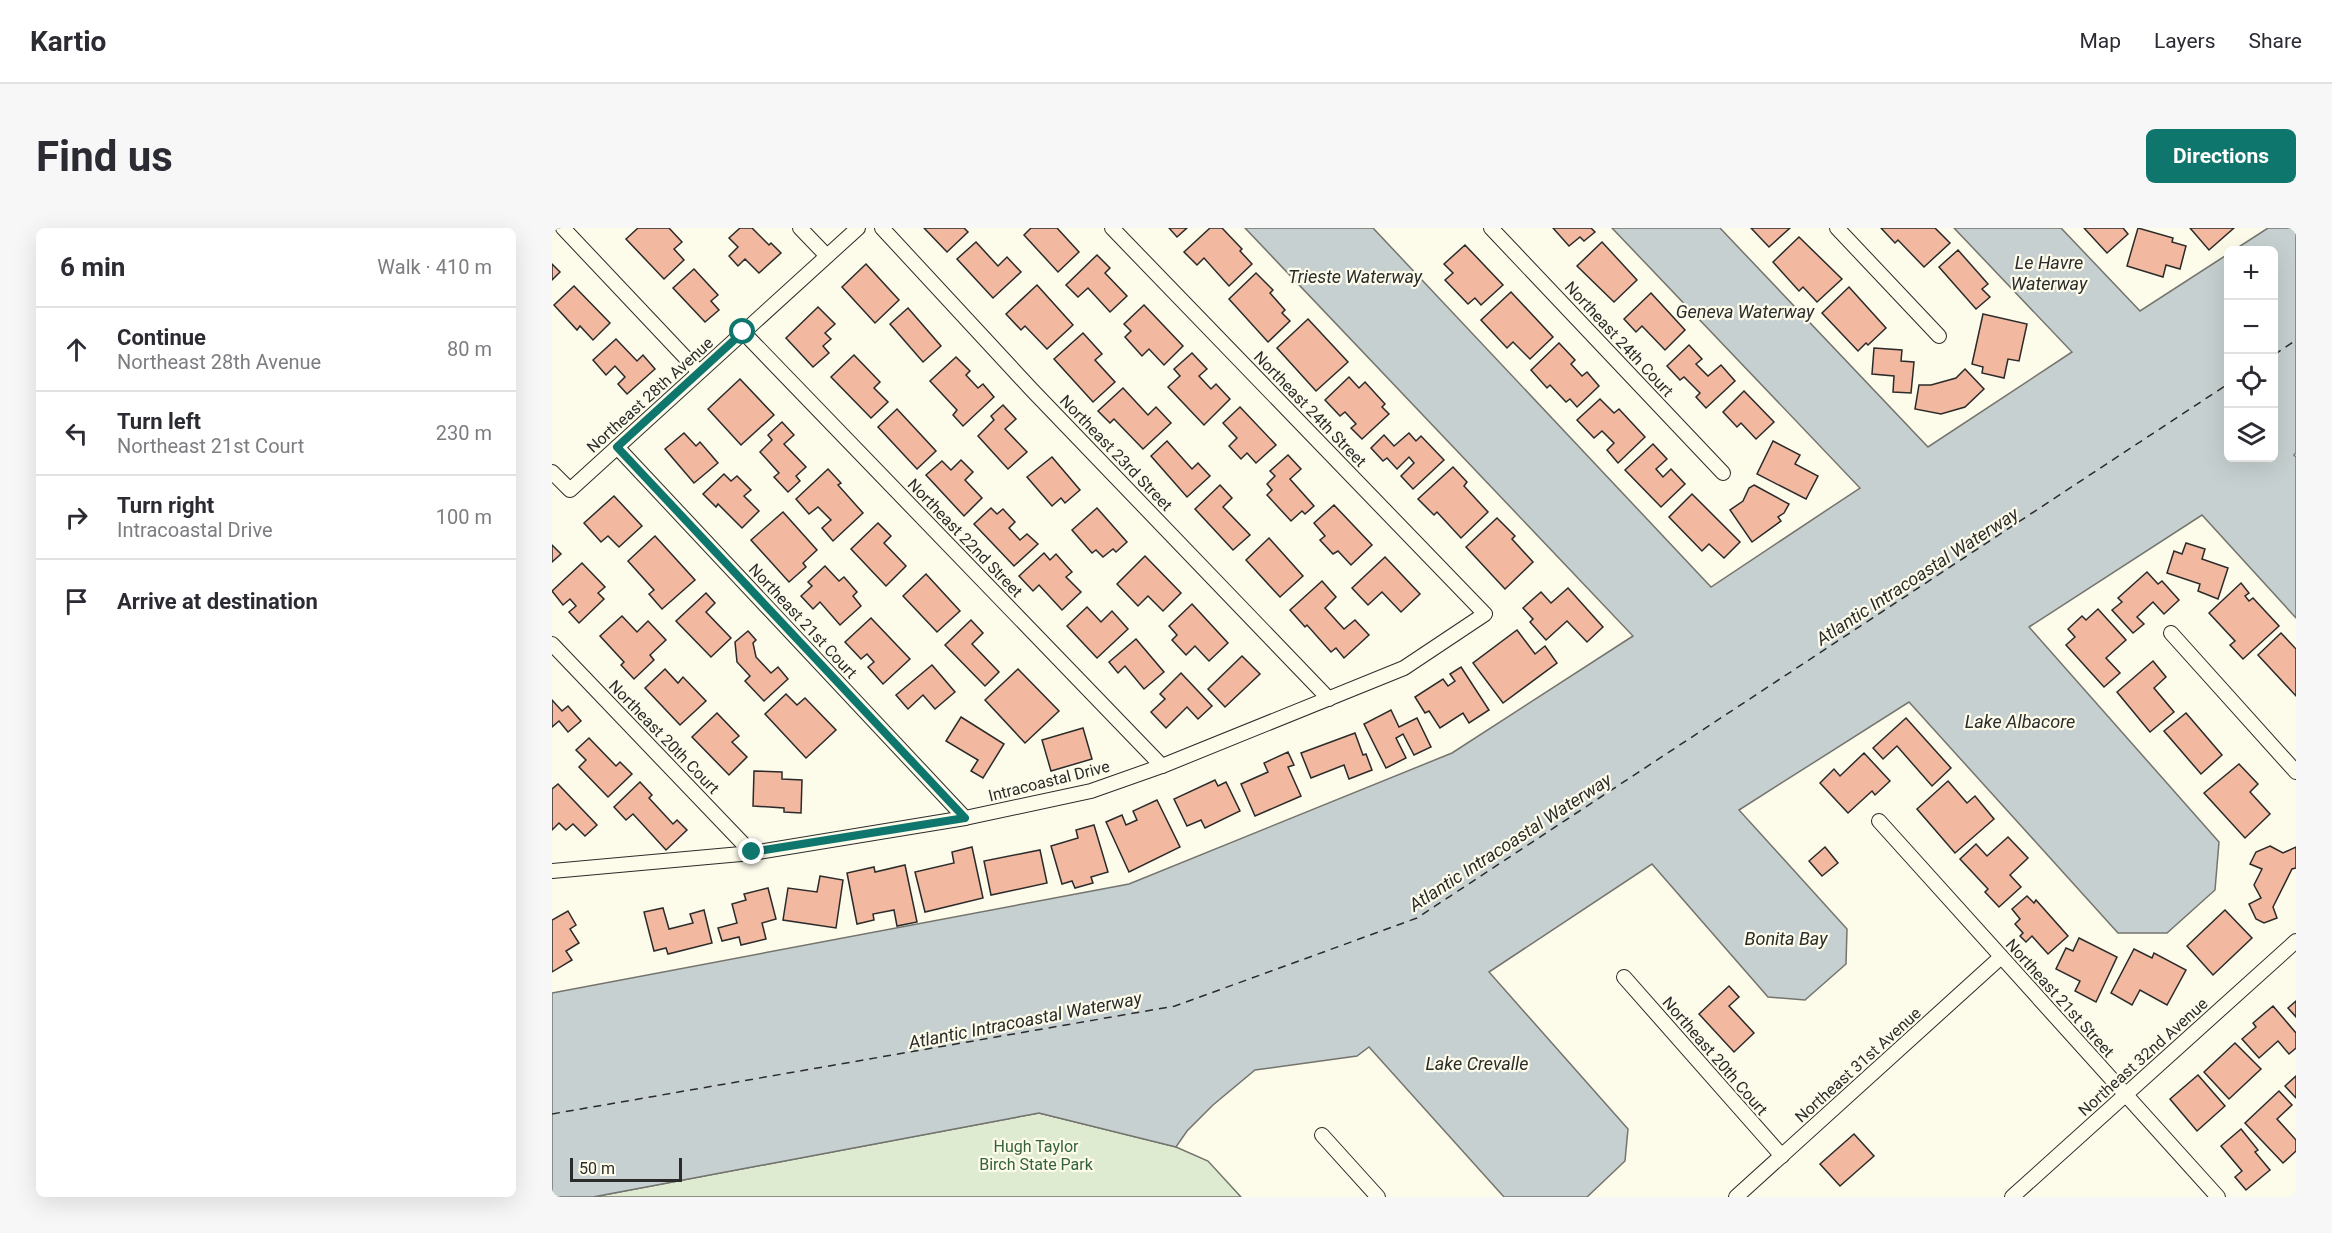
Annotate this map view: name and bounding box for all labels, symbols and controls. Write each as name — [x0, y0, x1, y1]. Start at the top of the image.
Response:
text: Kartio — [30, 25, 106, 58]
text: Map — [2079, 29, 2121, 53]
text: Layers — [2154, 29, 2215, 53]
text: Share — [2248, 29, 2302, 53]
button: Directions — [2146, 129, 2296, 183]
text: Find us — [36, 132, 173, 181]
map controls — [2224, 246, 2278, 462]
button: + — [2224, 246, 2278, 300]
text: 6 min — [60, 252, 125, 282]
water label: Le Havre Waterway — [2011, 252, 2088, 294]
text: Walk · 410 m — [377, 255, 492, 279]
water label: Trieste Waterway — [1288, 266, 1423, 287]
street label: Northeast 24th Court — [1561, 278, 1677, 400]
button: − — [2224, 300, 2278, 354]
water label: Geneva Waterway — [1676, 301, 1815, 322]
route start — [729, 318, 755, 344]
text: Continue — [117, 325, 206, 350]
icon: ahead — [60, 333, 93, 366]
street label: Northeast 28th Avenue — [583, 333, 717, 457]
text: 80 m — [447, 337, 492, 361]
street label: Northeast 24th Street — [1250, 347, 1370, 471]
text: Northeast 28th Avenue — [117, 350, 321, 374]
button: locate — [2224, 354, 2278, 408]
street label: Northeast 23rd Street — [1056, 391, 1176, 515]
button: layers — [2224, 408, 2278, 462]
text: Turn left — [117, 409, 201, 434]
icon: left — [60, 417, 93, 450]
text: 230 m — [436, 421, 492, 445]
text: Northeast 21st Court — [117, 434, 304, 458]
street label: Northeast 22nd Street — [904, 475, 1026, 601]
text: Turn right — [117, 493, 214, 518]
icon: right — [60, 501, 93, 534]
water label: Atlantic Intracoastal Waterway — [1811, 502, 2023, 650]
text: 100 m — [436, 505, 492, 529]
text: Intracoastal Drive — [117, 518, 273, 542]
street label: Northeast 21st Court — [745, 560, 861, 682]
icon: arrive — [60, 585, 93, 618]
text: Arrive at destination — [117, 589, 318, 614]
street label: Northeast 20th Court — [605, 676, 723, 798]
water label: Lake Albacore — [1965, 711, 2075, 732]
street label: Intracoastal Drive — [986, 757, 1112, 805]
water label: Atlantic Intracoastal Waterway — [1404, 768, 1616, 916]
route end — [738, 838, 764, 864]
water label: Bonita Bay — [1745, 928, 1828, 949]
street label: Northeast 21st Street — [2002, 935, 2118, 1061]
water label: Atlantic Intracoastal Waterway — [906, 987, 1144, 1053]
street label: Northeast 20th Court — [1658, 993, 1772, 1119]
street label: Northeast 32nd Avenue — [2075, 994, 2211, 1120]
street label: Northeast 31st Avenue — [1791, 1003, 1925, 1127]
water label: Lake Crevalle — [1425, 1053, 1529, 1074]
park label: Hugh Taylor Birch State Park — [979, 1137, 1094, 1174]
scale bar — [570, 1155, 682, 1182]
text: 50 m — [579, 1159, 615, 1178]

